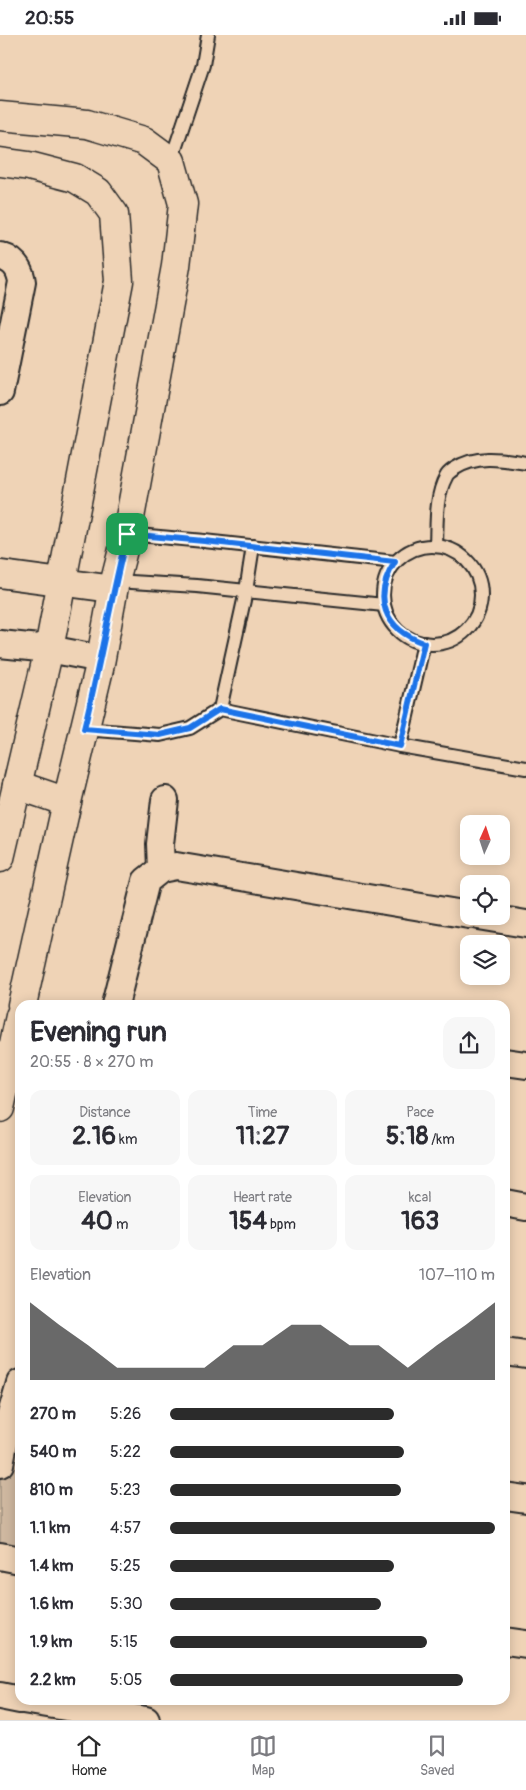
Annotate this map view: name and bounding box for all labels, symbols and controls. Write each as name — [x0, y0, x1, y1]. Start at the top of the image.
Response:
text: 20:55 — [25, 6, 74, 30]
pin — [106, 513, 148, 555]
icon: arrive — [113, 520, 141, 548]
north arrow — [460, 815, 510, 865]
map controls — [460, 815, 510, 985]
button: locate — [460, 875, 510, 925]
button: layers — [460, 935, 510, 985]
text: Evening run — [30, 1015, 167, 1050]
button: share — [443, 1017, 495, 1069]
text: 20:55 · 8 × 270 m — [30, 1052, 153, 1072]
text: Distance — [79, 1104, 130, 1121]
text: Time — [248, 1104, 277, 1121]
text: Pace — [406, 1104, 434, 1121]
text: 2.16 — [72, 1121, 116, 1152]
text: 11:27 — [236, 1121, 289, 1152]
text: 5:18 — [386, 1121, 428, 1152]
text: km — [116, 1131, 137, 1148]
text: /km — [428, 1131, 455, 1148]
text: Elevation — [78, 1189, 132, 1206]
text: Heart rate — [233, 1189, 292, 1206]
text: kcal — [409, 1189, 432, 1206]
text: 40 — [81, 1206, 113, 1237]
text: 154 — [229, 1206, 267, 1237]
text: 163 — [401, 1206, 439, 1237]
text: m — [113, 1216, 128, 1233]
text: bpm — [267, 1216, 296, 1233]
text: Elevation — [30, 1265, 91, 1285]
text: 107–110 m — [419, 1265, 495, 1285]
text: 270 m — [30, 1404, 76, 1424]
text: 5:26 — [110, 1404, 141, 1424]
text: 540 m — [30, 1442, 77, 1462]
text: 5:22 — [110, 1442, 141, 1462]
text: 810 m — [30, 1480, 73, 1500]
text: 5:23 — [110, 1480, 140, 1500]
text: 1.1 km — [30, 1518, 70, 1538]
text: 4:57 — [110, 1518, 141, 1538]
text: 1.4 km — [30, 1556, 73, 1576]
text: 5:25 — [110, 1556, 141, 1576]
text: 1.6 km — [30, 1594, 73, 1614]
text: 5:30 — [110, 1594, 143, 1614]
text: 1.9 km — [30, 1632, 72, 1652]
text: 5:15 — [110, 1632, 138, 1652]
text: 2.2 km — [30, 1670, 76, 1690]
text: 5:05 — [110, 1670, 143, 1690]
tab: Home — [71, 1732, 107, 1779]
tab: Map — [249, 1732, 277, 1779]
tab: Saved — [420, 1732, 455, 1779]

